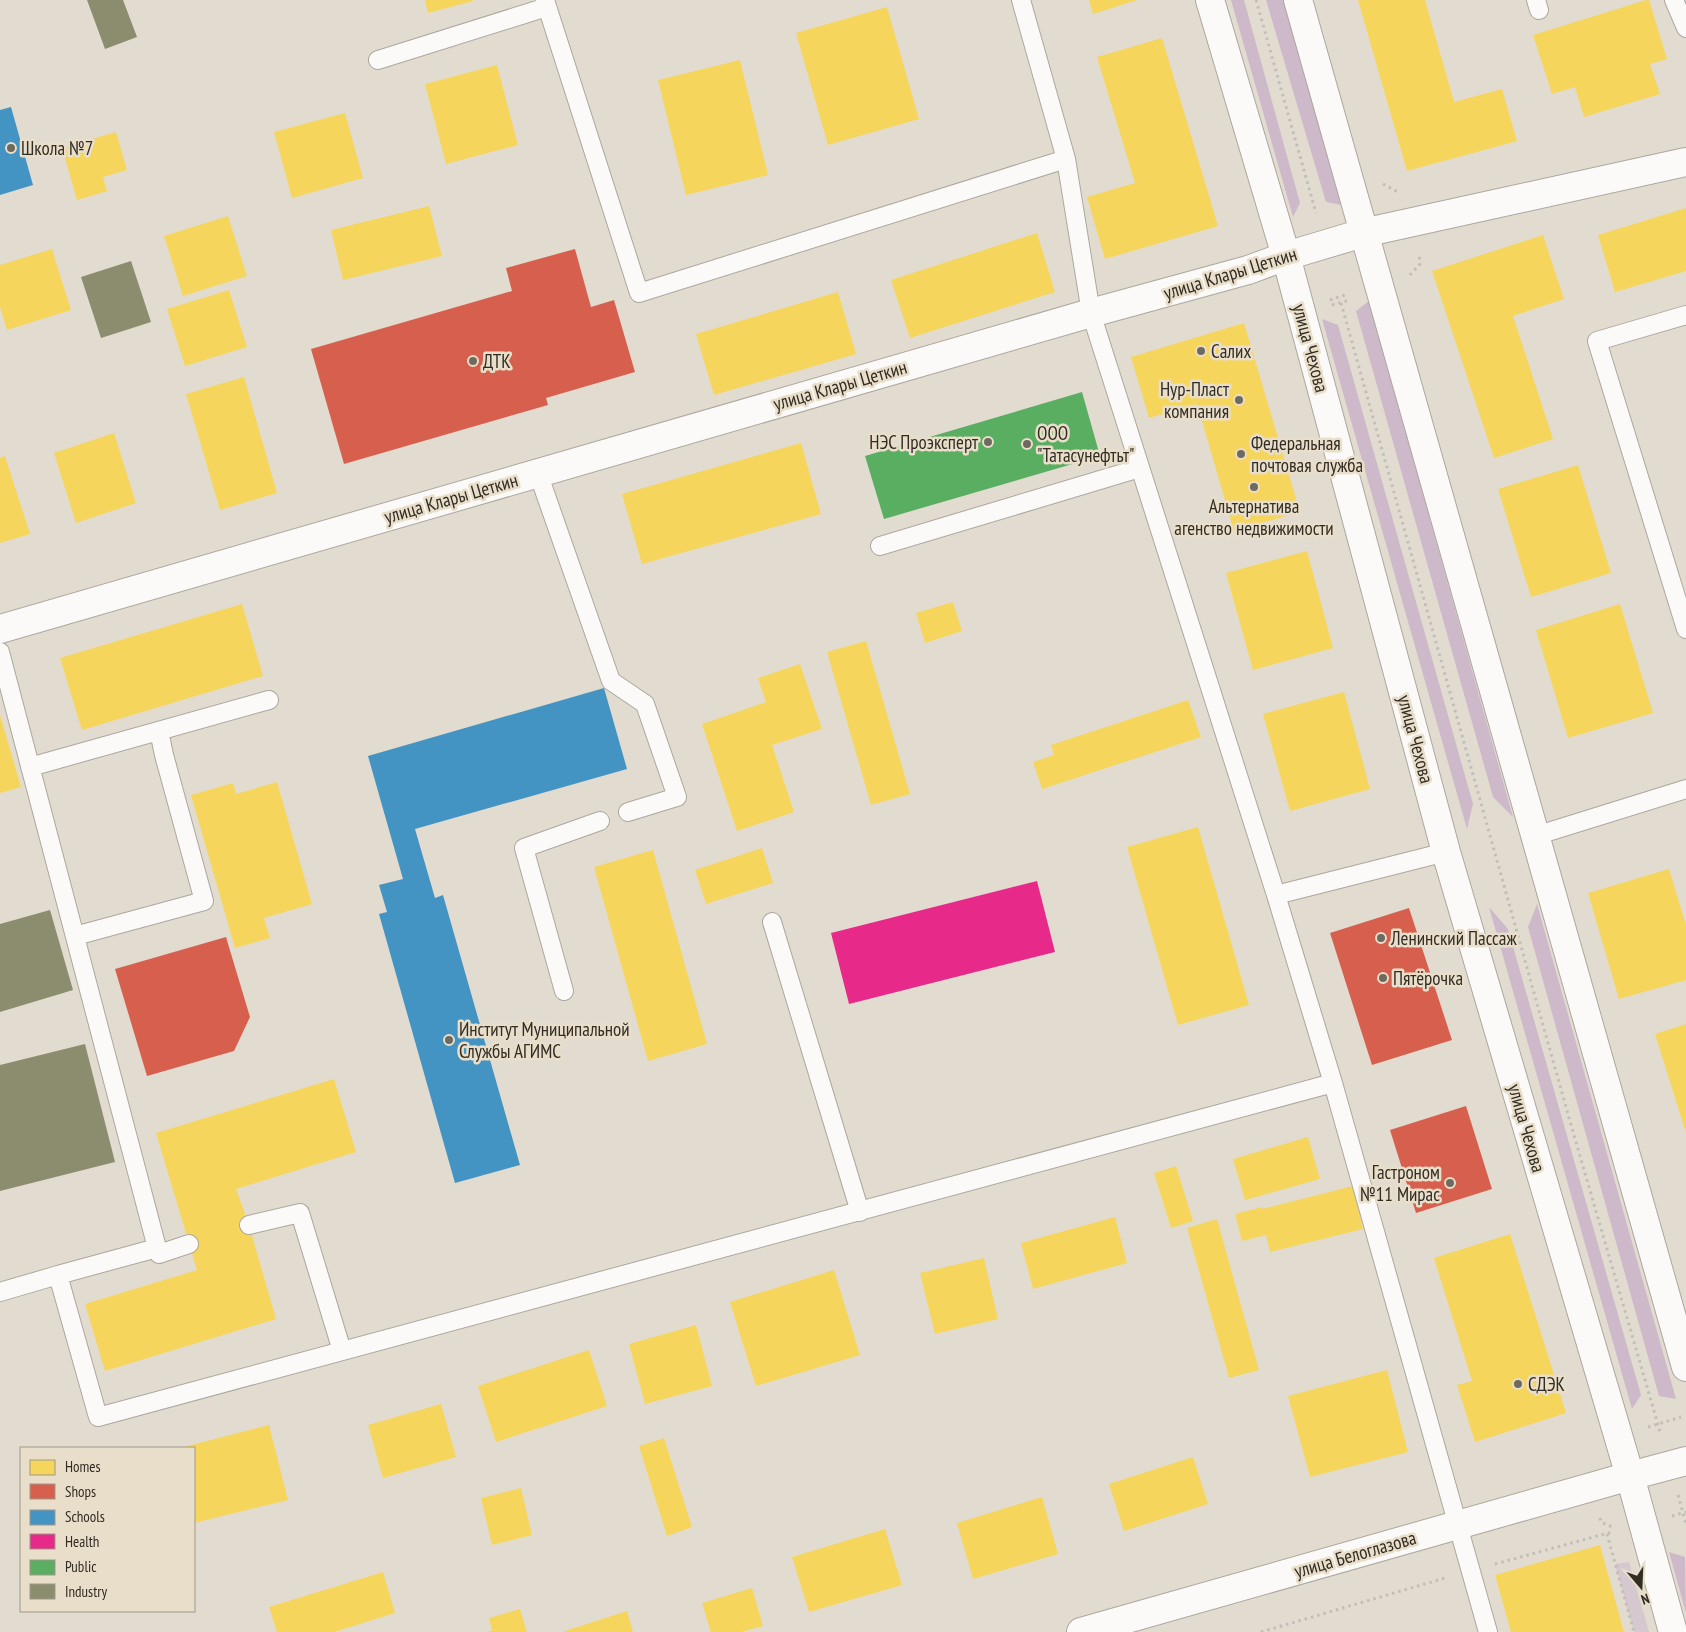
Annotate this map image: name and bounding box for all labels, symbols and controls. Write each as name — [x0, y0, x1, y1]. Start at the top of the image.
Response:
place label: Школа №7 — [21, 136, 93, 160]
marker: Школа №7 — [5, 142, 17, 154]
street label: улица Клары Цеткин — [1160, 241, 1300, 305]
street label: улица Чехова — [1288, 301, 1334, 395]
place label: Салих — [1211, 339, 1251, 363]
marker: Салих — [1195, 345, 1207, 357]
place label: ДТК — [483, 349, 511, 373]
street label: улица Клары Цеткин — [770, 354, 910, 416]
marker: ДТК — [467, 355, 479, 367]
place label: Нур-Пласт компания — [1160, 377, 1230, 423]
marker: Нур-Пласт компания — [1233, 394, 1245, 406]
place label: ООО "Татасунефтьт" — [1037, 421, 1135, 467]
place label: НЭС Проэксперт — [869, 430, 979, 454]
place label: Федеральная почтовая служба — [1251, 431, 1363, 477]
marker: НЭС Проэксперт — [982, 436, 994, 448]
marker: ООО "Татасунефтьт" — [1021, 438, 1033, 450]
marker: Федеральная почтовая служба — [1235, 448, 1247, 460]
street label: улица Клары Цеткин — [381, 467, 521, 529]
marker: Альтернатива агенство недвижимости — [1248, 481, 1260, 493]
place label: Альтернатива агенство недвижимости — [1174, 494, 1334, 540]
street label: улица Чехова — [1393, 692, 1439, 786]
place label: Ленинский Пассаж — [1390, 926, 1517, 950]
marker: Ленинский Пассаж — [1375, 932, 1387, 944]
place label: Пятёрочка — [1393, 966, 1463, 990]
marker: Пятёрочка — [1377, 972, 1389, 984]
place label: Институт Муниципальной Службы АГИМС — [459, 1017, 630, 1063]
marker: Институт Муниципальной Службы АГИМС — [443, 1034, 455, 1046]
street label: улица Чехова — [1503, 1081, 1551, 1175]
place label: Гастроном №11 Мирас — [1360, 1160, 1440, 1206]
marker: Гастроном №11 Мирас — [1444, 1177, 1456, 1189]
place label: СДЭК — [1528, 1372, 1565, 1396]
marker: СДЭК — [1512, 1378, 1524, 1390]
legend — [20, 1447, 195, 1612]
text: Homes — [65, 1457, 101, 1476]
text: Shops — [65, 1482, 96, 1501]
text: Schools — [65, 1507, 105, 1526]
street label: улица Белоглазова — [1291, 1525, 1419, 1583]
text: Health — [65, 1532, 99, 1551]
text: Public — [65, 1557, 97, 1576]
north arrow — [1616, 1562, 1666, 1612]
text: Industry — [65, 1582, 107, 1601]
text: N — [1639, 1590, 1652, 1609]

